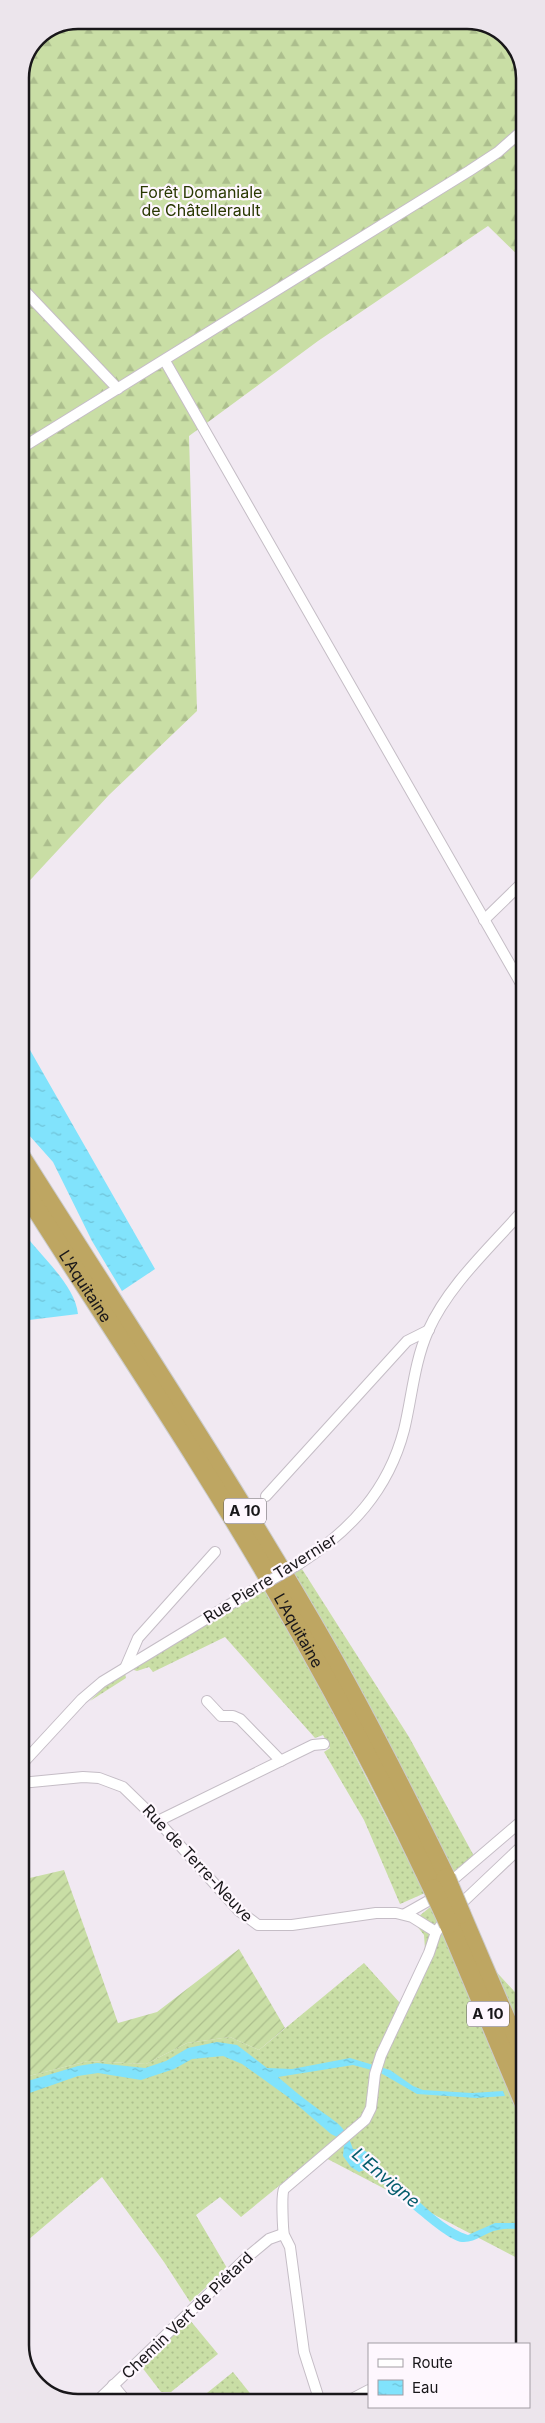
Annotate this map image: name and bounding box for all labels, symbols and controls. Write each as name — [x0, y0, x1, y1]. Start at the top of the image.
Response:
park label: Forêt Domaniale de Châtellerault — [140, 182, 262, 220]
street label: L'Aquitaine — [55, 1246, 116, 1326]
road number: A 10 — [224, 1498, 266, 1524]
street label: Rue Pierre Tavernier — [200, 1529, 340, 1627]
street label: L'Aquitaine — [270, 1590, 328, 1671]
street label: Rue de Terre-Neuve — [138, 1800, 258, 1926]
road number: A 10 — [467, 2002, 509, 2026]
water label: L'Envigne — [348, 2143, 424, 2212]
street label: Chemin Vert de Piétard — [117, 2247, 257, 2383]
legend — [368, 2343, 530, 2408]
text: Route — [412, 2353, 453, 2372]
text: Eau — [412, 2378, 438, 2397]

